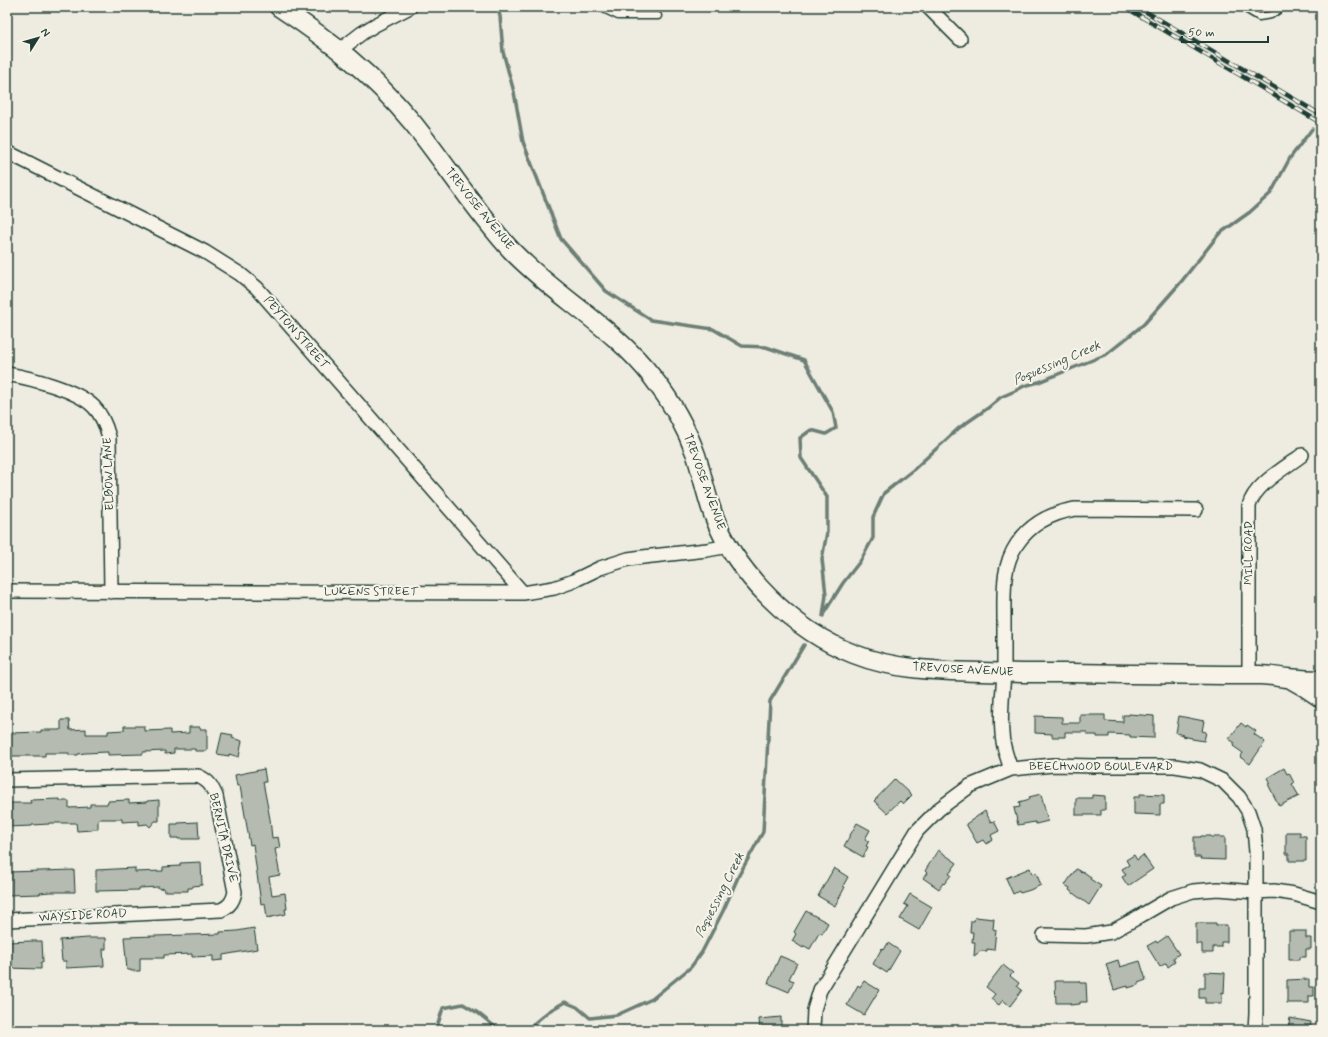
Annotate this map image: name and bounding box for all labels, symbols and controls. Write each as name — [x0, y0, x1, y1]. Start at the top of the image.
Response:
north arrow — [18, 18, 58, 58]
scale bar — [1182, 18, 1268, 44]
text: N — [37, 25, 53, 40]
text: 50 m — [1188, 25, 1215, 41]
street label: TREVOSE AVENUE — [441, 165, 517, 253]
street label: PEYTON STREET — [260, 293, 333, 374]
water label: Poquessing Creek — [1011, 337, 1104, 390]
street label: TREVOSE AVENUE — [679, 432, 729, 532]
street label: ELBOW LANE — [100, 437, 118, 511]
street label: MILL ROAD — [1241, 521, 1257, 585]
street label: LUKENS STREET — [324, 584, 419, 600]
street label: TREVOSE AVENUE — [912, 659, 1014, 681]
street label: BEECHWOOD BOULEVARD — [1029, 759, 1173, 775]
street label: BERNITA DRIVE — [205, 792, 241, 885]
water label: Poquessing Creek — [691, 849, 750, 941]
street label: WAYSIDE ROAD — [39, 906, 127, 926]

